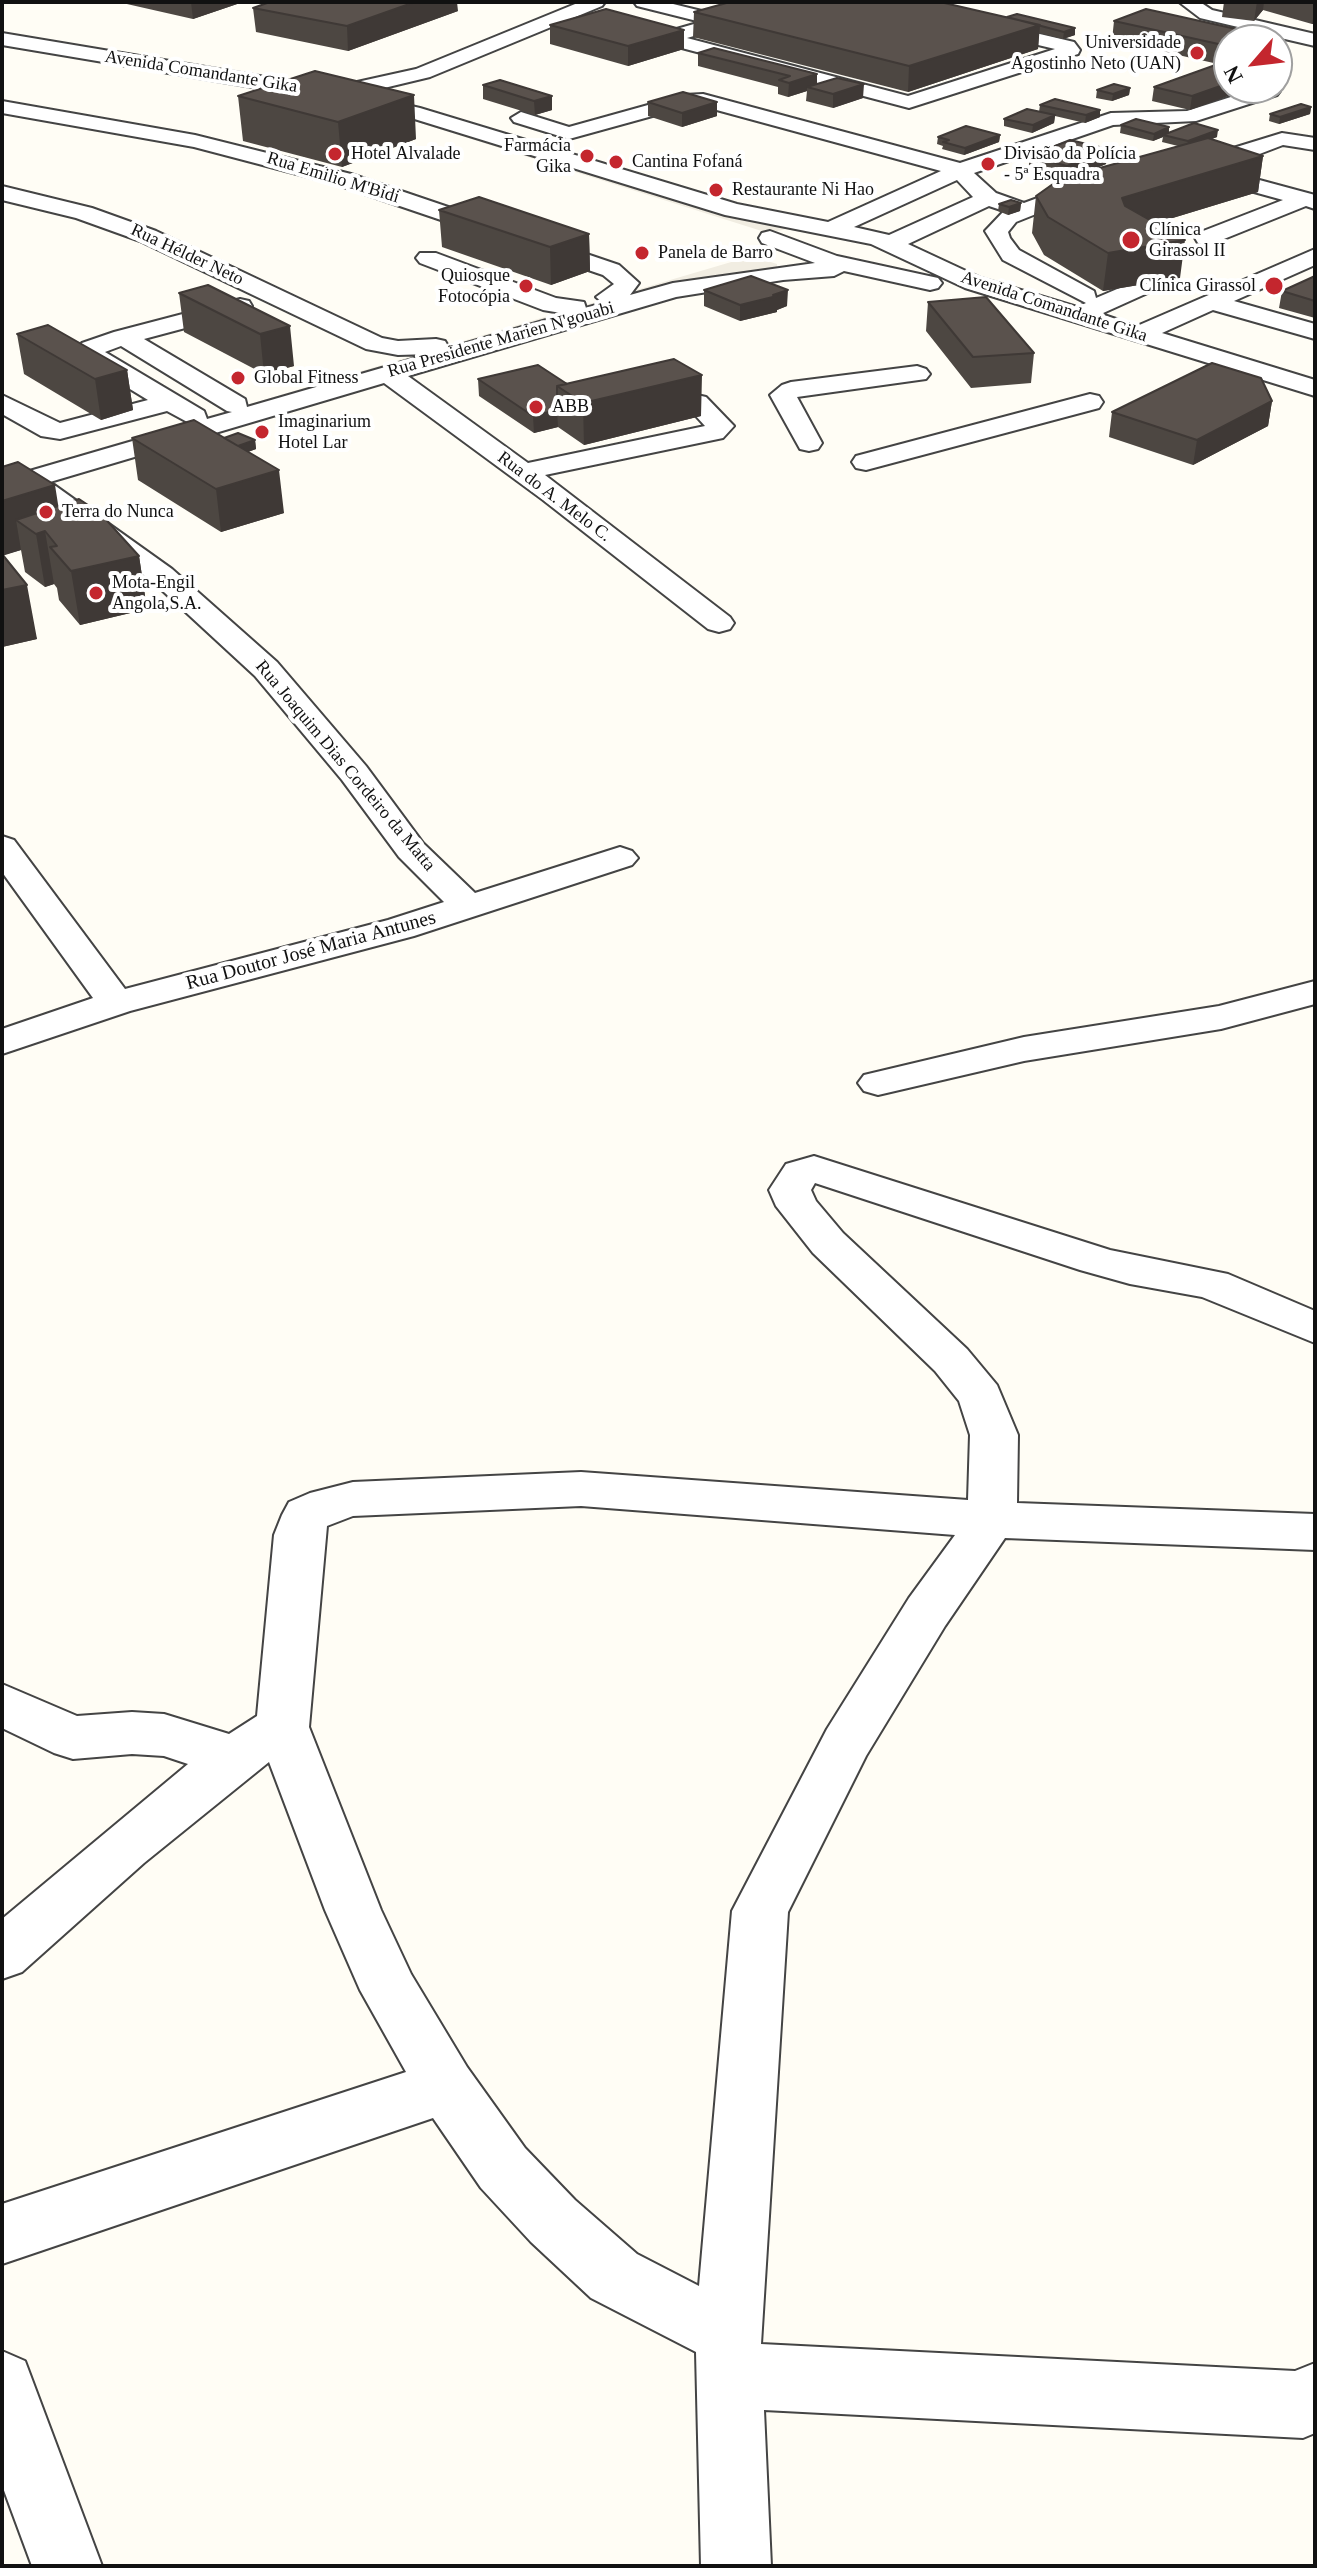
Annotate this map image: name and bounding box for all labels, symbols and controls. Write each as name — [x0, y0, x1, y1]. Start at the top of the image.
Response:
north arrow — [1213, 24, 1293, 104]
place label: Universidade Agostinho Neto (UAN) — [1011, 32, 1181, 74]
marker: Universidade Agostinho Neto (UAN) — [1188, 44, 1206, 62]
street label: Avenida Comandante Gika — [103, 46, 299, 98]
text: N — [1218, 62, 1248, 87]
place label: Farmácia Gika — [504, 135, 571, 178]
place label: Hotel Alvalade — [351, 143, 460, 165]
place label: Divisão da Polícia - 5ª Esquadra — [1004, 143, 1136, 186]
marker: Hotel Alvalade — [326, 145, 344, 163]
marker: Farmácia Gika — [578, 147, 596, 165]
street label: Rua Emilio M'Bidi — [264, 148, 402, 208]
place label: Cantina Fofaná — [632, 151, 742, 173]
marker: Cantina Fofaná — [607, 153, 625, 171]
marker: Divisão da Polícia - 5ª Esquadra — [979, 155, 997, 173]
place label: Restaurante Ni Hao — [732, 179, 874, 201]
marker: Restaurante Ni Hao — [707, 181, 725, 199]
street label: Rua Hélder Neto — [127, 219, 247, 291]
place label: Clínica Girassol II — [1149, 219, 1225, 262]
marker: Clínica Girassol II — [1120, 229, 1142, 251]
place label: Panela de Barro — [658, 242, 773, 264]
marker: Panela de Barro — [633, 244, 651, 262]
place label: Quiosque Fotocópia — [438, 265, 510, 308]
street label: Avenida Comandante Gika — [958, 267, 1150, 347]
place label: Clínica Girassol — [1140, 275, 1256, 297]
marker: Clínica Girassol — [1263, 275, 1285, 297]
marker: Quiosque Fotocópia — [517, 277, 535, 295]
street label: Rua Presidente Marien N'gouabi — [385, 297, 617, 383]
place label: Global Fitness — [254, 367, 359, 389]
marker: Global Fitness — [229, 369, 247, 387]
place label: ABB — [552, 396, 589, 418]
marker: ABB — [527, 398, 545, 416]
place label: Imaginarium Hotel Lar — [278, 411, 371, 454]
marker: Imaginarium Hotel Lar — [253, 423, 271, 441]
street label: Rua do A. Melo C. — [493, 447, 615, 547]
place label: Terra do Nunca — [62, 501, 174, 523]
marker: Terra do Nunca — [37, 503, 55, 521]
place label: Mota-Engil Angola,S.A. — [112, 572, 201, 614]
marker: Mota-Engil Angola,S.A. — [87, 584, 105, 602]
street label: Rua Joaquim Dias Cordeiro da Matta — [250, 656, 440, 876]
street label: Rua Doutor José Maria Antunes — [183, 906, 439, 996]

